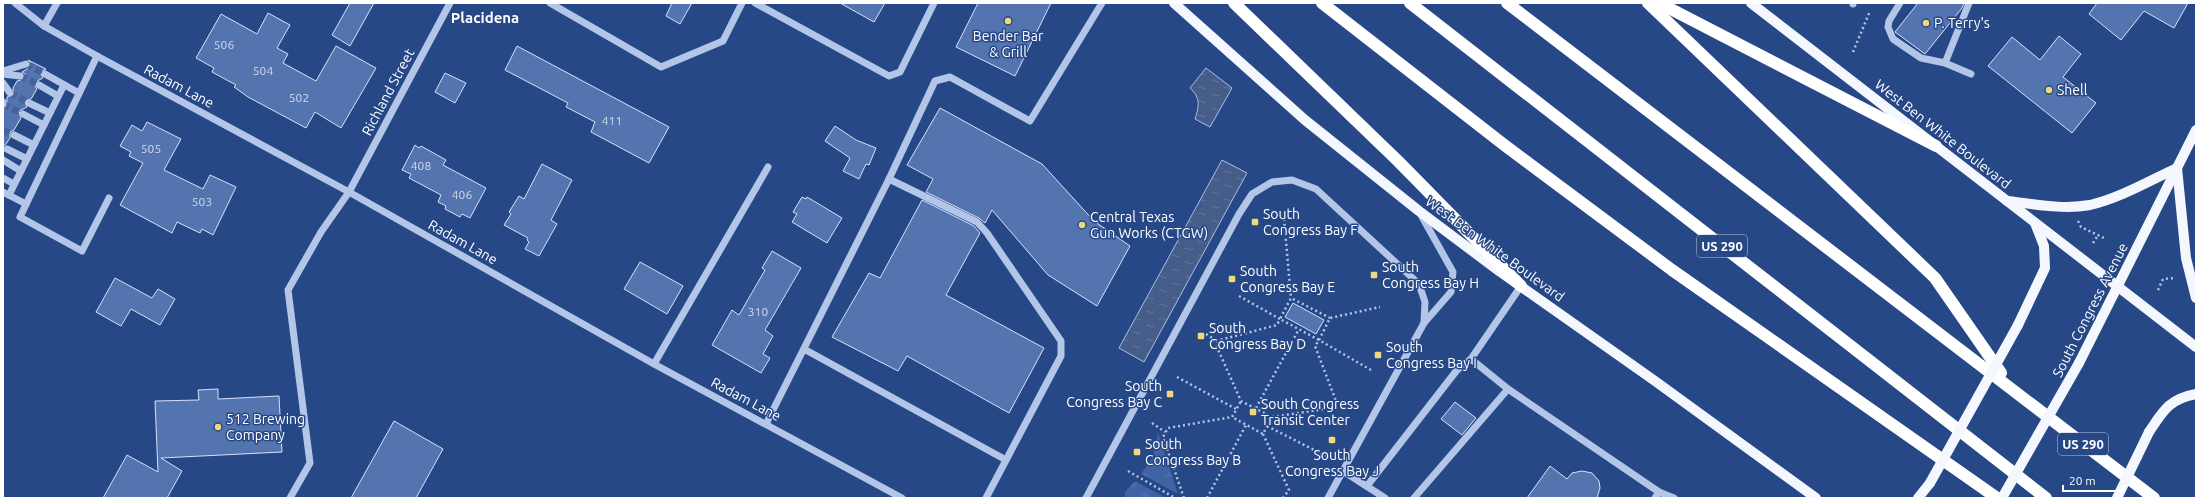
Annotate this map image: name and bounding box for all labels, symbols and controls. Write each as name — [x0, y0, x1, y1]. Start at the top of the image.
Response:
district label: Placidena — [451, 9, 519, 26]
place label: P. Terry's — [1934, 15, 1990, 31]
marker: Bender Bar & Grill — [1003, 16, 1013, 26]
marker: P. Terry's — [1921, 18, 1931, 28]
place label: Bender Bar & Grill — [973, 28, 1044, 60]
house number: 506 — [214, 38, 234, 51]
street label: Richland Street — [358, 45, 418, 138]
street label: Radam Lane — [141, 61, 217, 111]
house number: 504 — [253, 64, 273, 77]
street label: West Ben White Boulevard — [1872, 76, 2014, 192]
place label: Shell — [2057, 82, 2088, 98]
marker: Shell — [2044, 85, 2054, 95]
house number: 502 — [289, 91, 309, 104]
house number: 411 — [602, 114, 622, 127]
house number: 505 — [141, 142, 161, 155]
house number: 408 — [411, 159, 431, 172]
house number: 406 — [452, 188, 472, 201]
street label: West Ben White Boulevard — [1422, 193, 1568, 305]
house number: 503 — [192, 195, 212, 208]
place label: South Congress Bay F — [1263, 206, 1358, 238]
place label: Central Texas Gun Works (CTGW) — [1090, 209, 1208, 241]
street label: Radam Lane — [426, 216, 500, 268]
marker: South Congress Bay F — [1250, 217, 1260, 227]
marker: Central Texas Gun Works (CTGW) — [1077, 220, 1087, 230]
road number: US 290 — [1697, 235, 1747, 257]
street label: South Congress Avenue — [2049, 240, 2131, 380]
place label: South Congress Bay H — [1382, 259, 1479, 291]
place label: South Congress Bay E — [1240, 263, 1335, 295]
marker: South Congress Bay H — [1369, 270, 1379, 280]
marker: South Congress Bay E — [1227, 274, 1237, 284]
house number: 310 — [748, 305, 768, 318]
place label: South Congress Bay D — [1209, 320, 1306, 352]
marker: South Congress Bay D — [1196, 331, 1206, 341]
place label: South Congress Bay I — [1386, 339, 1477, 371]
marker: South Congress Bay I — [1373, 350, 1383, 360]
street label: Radam Lane — [708, 374, 784, 424]
place label: South Congress Bay C — [1066, 378, 1162, 410]
marker: South Congress Bay C — [1165, 389, 1175, 399]
place label: South Congress Transit Center — [1261, 396, 1359, 428]
marker: South Congress Transit Center — [1248, 407, 1258, 417]
place label: 512 Brewing Company — [226, 411, 305, 443]
marker: 512 Brewing Company — [213, 422, 223, 432]
road number: US 290 — [2058, 433, 2108, 455]
marker: South Congress Bay J — [1327, 435, 1337, 445]
place label: South Congress Bay B — [1145, 436, 1241, 468]
marker: South Congress Bay B — [1132, 447, 1142, 457]
place label: South Congress Bay J — [1285, 447, 1379, 479]
scale bar — [2063, 467, 2124, 493]
text: 20 m — [2069, 474, 2096, 487]

